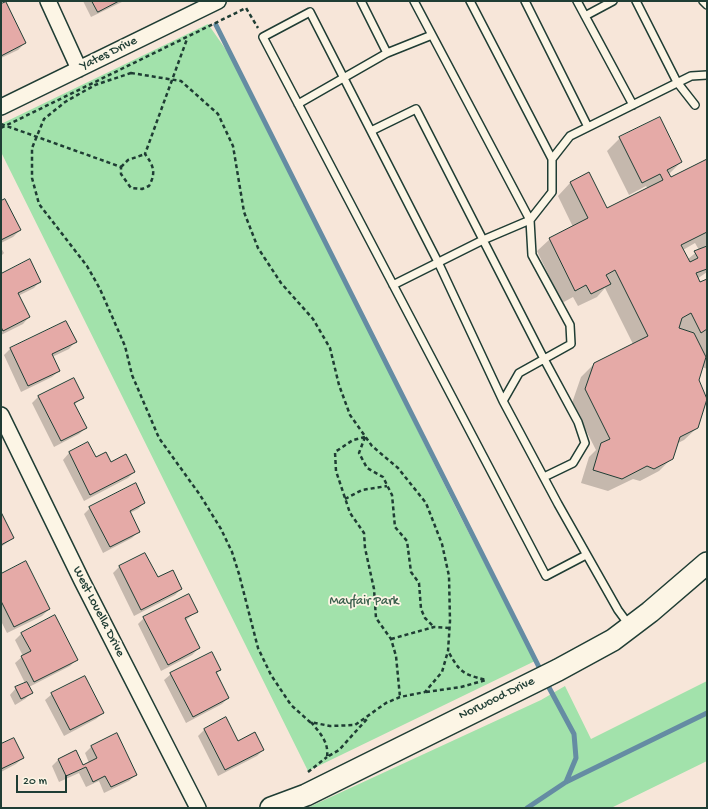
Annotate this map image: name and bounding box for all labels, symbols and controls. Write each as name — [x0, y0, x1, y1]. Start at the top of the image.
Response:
street label: Yates Drive — [78, 34, 140, 74]
street label: West Louella Drive — [68, 564, 128, 660]
park label: Mayfair Park — [329, 594, 399, 610]
street label: Norwood Drive — [457, 674, 537, 724]
scale bar — [18, 767, 69, 793]
text: 20 m — [23, 775, 47, 789]

